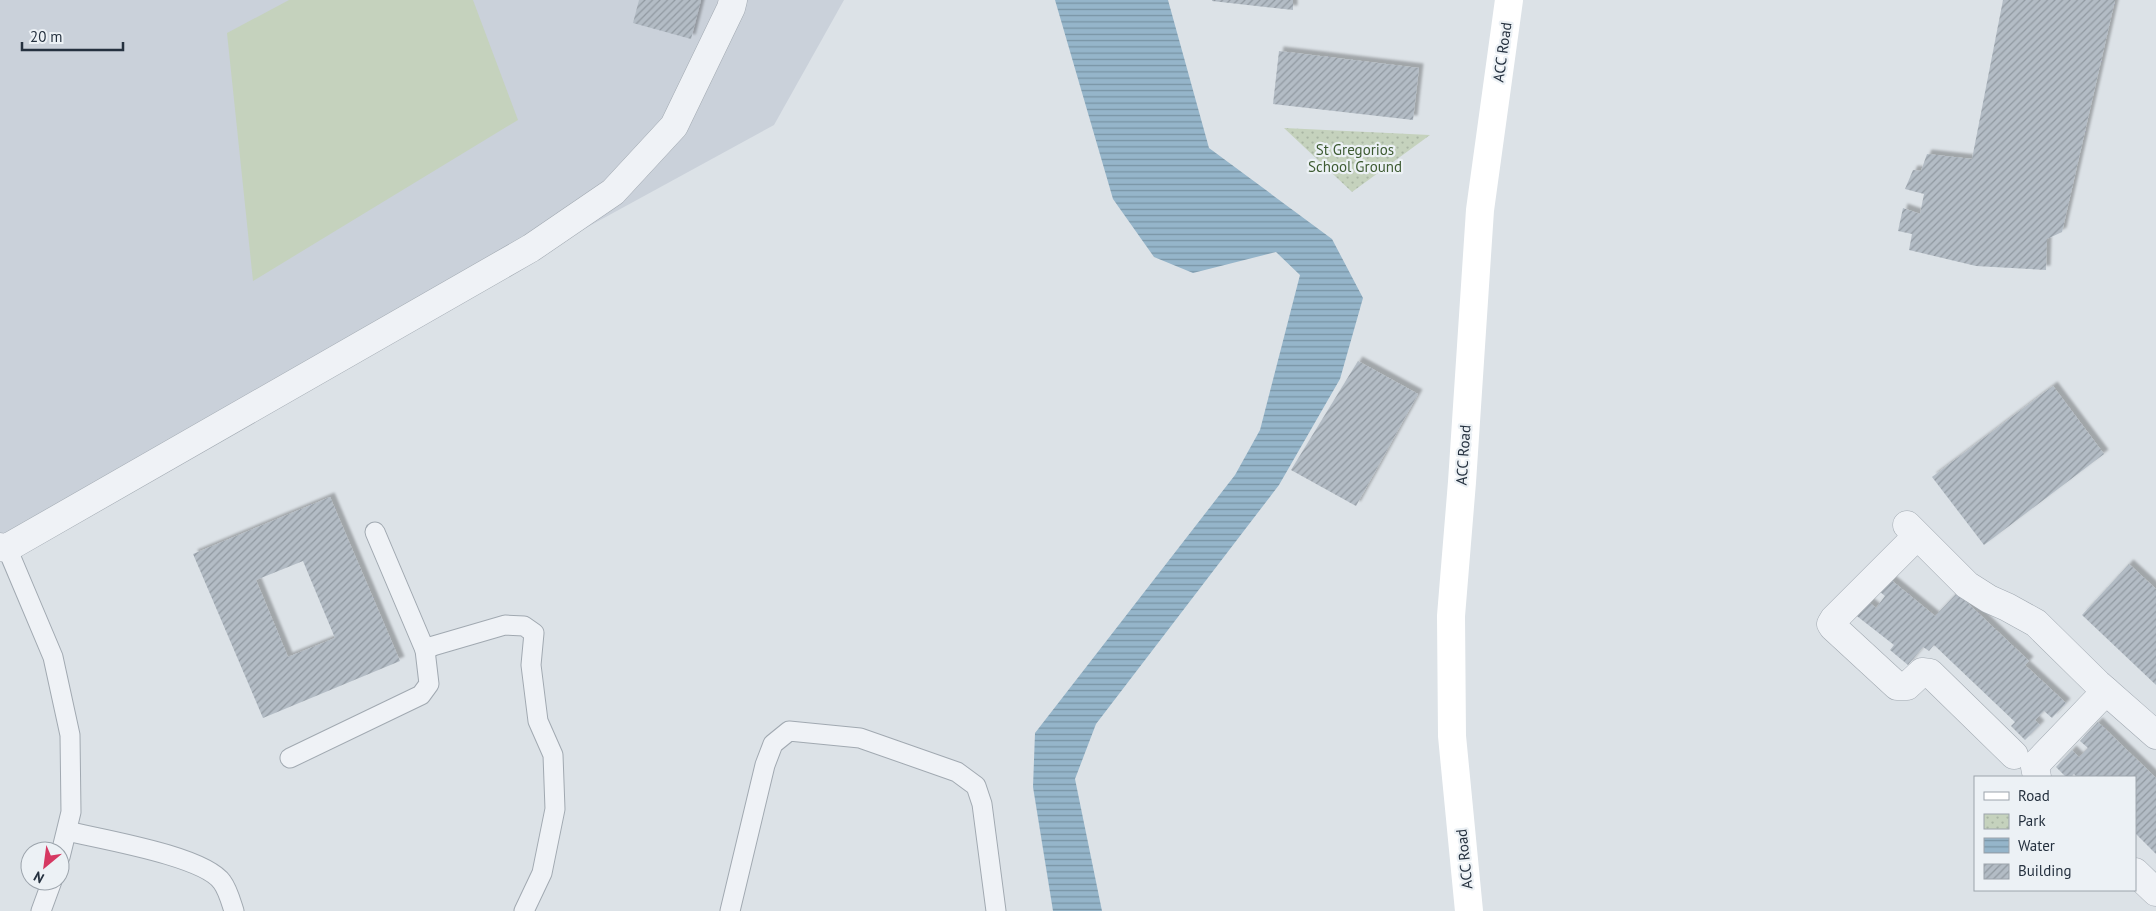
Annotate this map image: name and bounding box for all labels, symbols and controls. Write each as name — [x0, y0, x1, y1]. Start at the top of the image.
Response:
scale bar — [22, 20, 124, 52]
street label: ACC Road — [1488, 21, 1516, 83]
text: 20 m — [30, 27, 63, 46]
park label: St Gregorios School Ground — [1308, 140, 1402, 176]
street label: ACC Road — [1451, 424, 1475, 486]
legend — [1974, 776, 2136, 891]
text: Road — [2018, 786, 2050, 805]
text: Park — [2018, 811, 2046, 830]
street label: ACC Road — [1451, 828, 1477, 890]
text: Water — [2018, 836, 2055, 855]
north arrow — [20, 841, 70, 891]
text: Building — [2018, 861, 2072, 880]
text: N — [30, 867, 47, 887]

